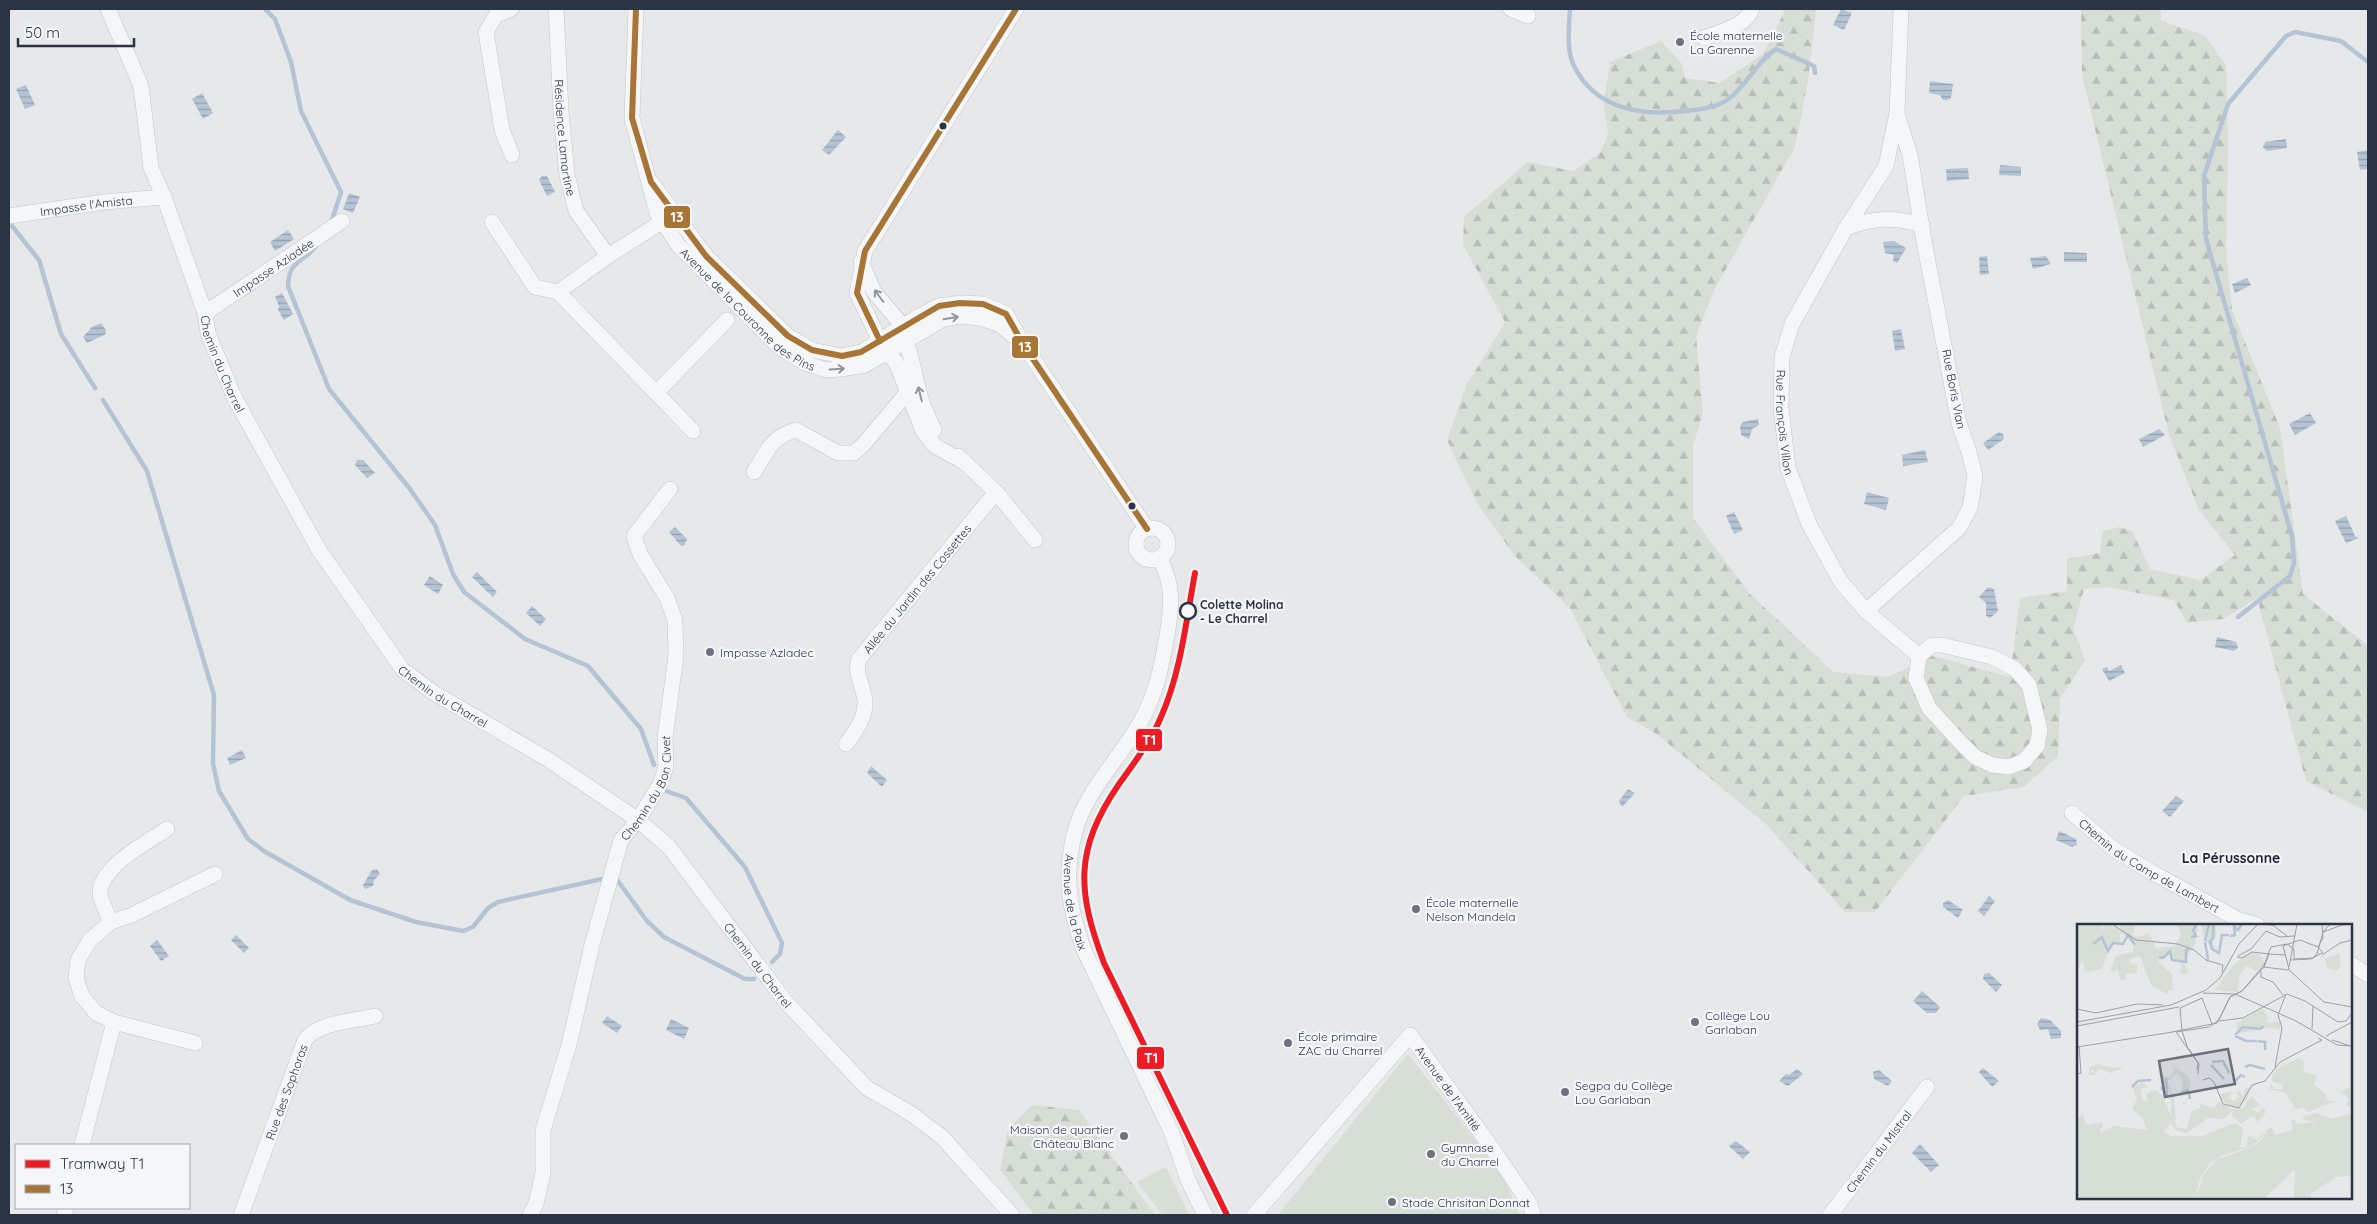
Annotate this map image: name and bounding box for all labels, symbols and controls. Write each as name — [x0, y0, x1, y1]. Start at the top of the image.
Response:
scale bar — [18, 15, 134, 47]
text: 50 m — [25, 23, 60, 42]
place label: École maternelle La Garenne — [1690, 28, 1783, 57]
marker: École maternelle La Garenne — [1674, 36, 1686, 48]
street label: Résidence Lamartine — [552, 79, 579, 198]
unlabelled marker — [938, 121, 948, 131]
street label: Impasse l'Amista — [39, 192, 133, 219]
line badge: 13 — [663, 205, 691, 229]
text: 13 — [671, 208, 683, 226]
street label: Impasse Aziadée — [230, 235, 316, 300]
street label: Avenue de la Couronne des Pins — [677, 244, 817, 373]
one-way arrow — [873, 290, 884, 303]
one-way arrow — [942, 312, 958, 322]
street label: Chemin du Charrel — [198, 314, 248, 415]
line badge: 13 — [1011, 335, 1039, 359]
text: 13 — [1019, 338, 1031, 356]
street label: Rue Boris Vian — [1939, 348, 1969, 430]
one-way arrow — [828, 365, 844, 374]
street label: Rue François Villon — [1773, 370, 1797, 477]
one-way arrow — [915, 386, 924, 402]
unlabelled marker — [1127, 501, 1137, 511]
street label: Allée du Jardin des Cossettes — [859, 521, 974, 656]
place label: Colette Molina - Le Charrel — [1200, 597, 1284, 626]
marker: Colette Molina - Le Charrel — [1179, 602, 1197, 620]
place label: Impasse Azladec — [720, 645, 814, 660]
marker: Impasse Azladec — [704, 646, 716, 658]
street label: Chemin du Charrel — [396, 662, 491, 730]
line badge: T1 — [1135, 728, 1163, 752]
text: T1 — [1142, 731, 1156, 749]
street label: Chemin du Bon Civet — [617, 734, 674, 843]
street label: Chemin du Camp de Lambert — [2076, 815, 2222, 915]
district label: La Pérussonne — [2182, 849, 2280, 867]
street label: Avenue de la Paix — [1061, 853, 1091, 953]
place label: École maternelle Nelson Mandela — [1426, 895, 1519, 924]
marker: École maternelle Nelson Mandela — [1410, 903, 1422, 915]
street label: Chemin du Charrel — [721, 919, 795, 1011]
inset map — [2077, 924, 2352, 1199]
place label: Collège Lou Garlaban — [1705, 1008, 1770, 1037]
marker: Collège Lou Garlaban — [1689, 1016, 1701, 1028]
place label: École primaire ZAC du Charrel — [1298, 1029, 1383, 1058]
marker: École primaire ZAC du Charrel — [1282, 1037, 1294, 1049]
street label: Rue des Sophoras — [262, 1042, 310, 1142]
street label: Avenue de l'Amitié — [1413, 1043, 1485, 1134]
line badge: T1 — [1136, 1046, 1165, 1070]
text: T1 — [1144, 1049, 1158, 1067]
place label: Segpa du Collège Lou Garlaban — [1575, 1078, 1673, 1107]
marker: Segpa du Collège Lou Garlaban — [1559, 1086, 1571, 1098]
street label: Chemin du Mistral — [1842, 1107, 1914, 1195]
place label: Maison de quartier Château Blanc — [1010, 1122, 1114, 1151]
marker: Maison de quartier Château Blanc — [1118, 1130, 1130, 1142]
place label: Gymnase du Charrel — [1441, 1140, 1499, 1169]
legend — [15, 1144, 190, 1209]
marker: Gymnase du Charrel — [1425, 1148, 1437, 1160]
text: Tramway T1 — [60, 1154, 144, 1173]
text: 13 — [60, 1179, 74, 1198]
place label: Stade Chrisitan Donnat — [1402, 1195, 1530, 1210]
marker: Stade Chrisitan Donnat — [1386, 1196, 1398, 1208]

